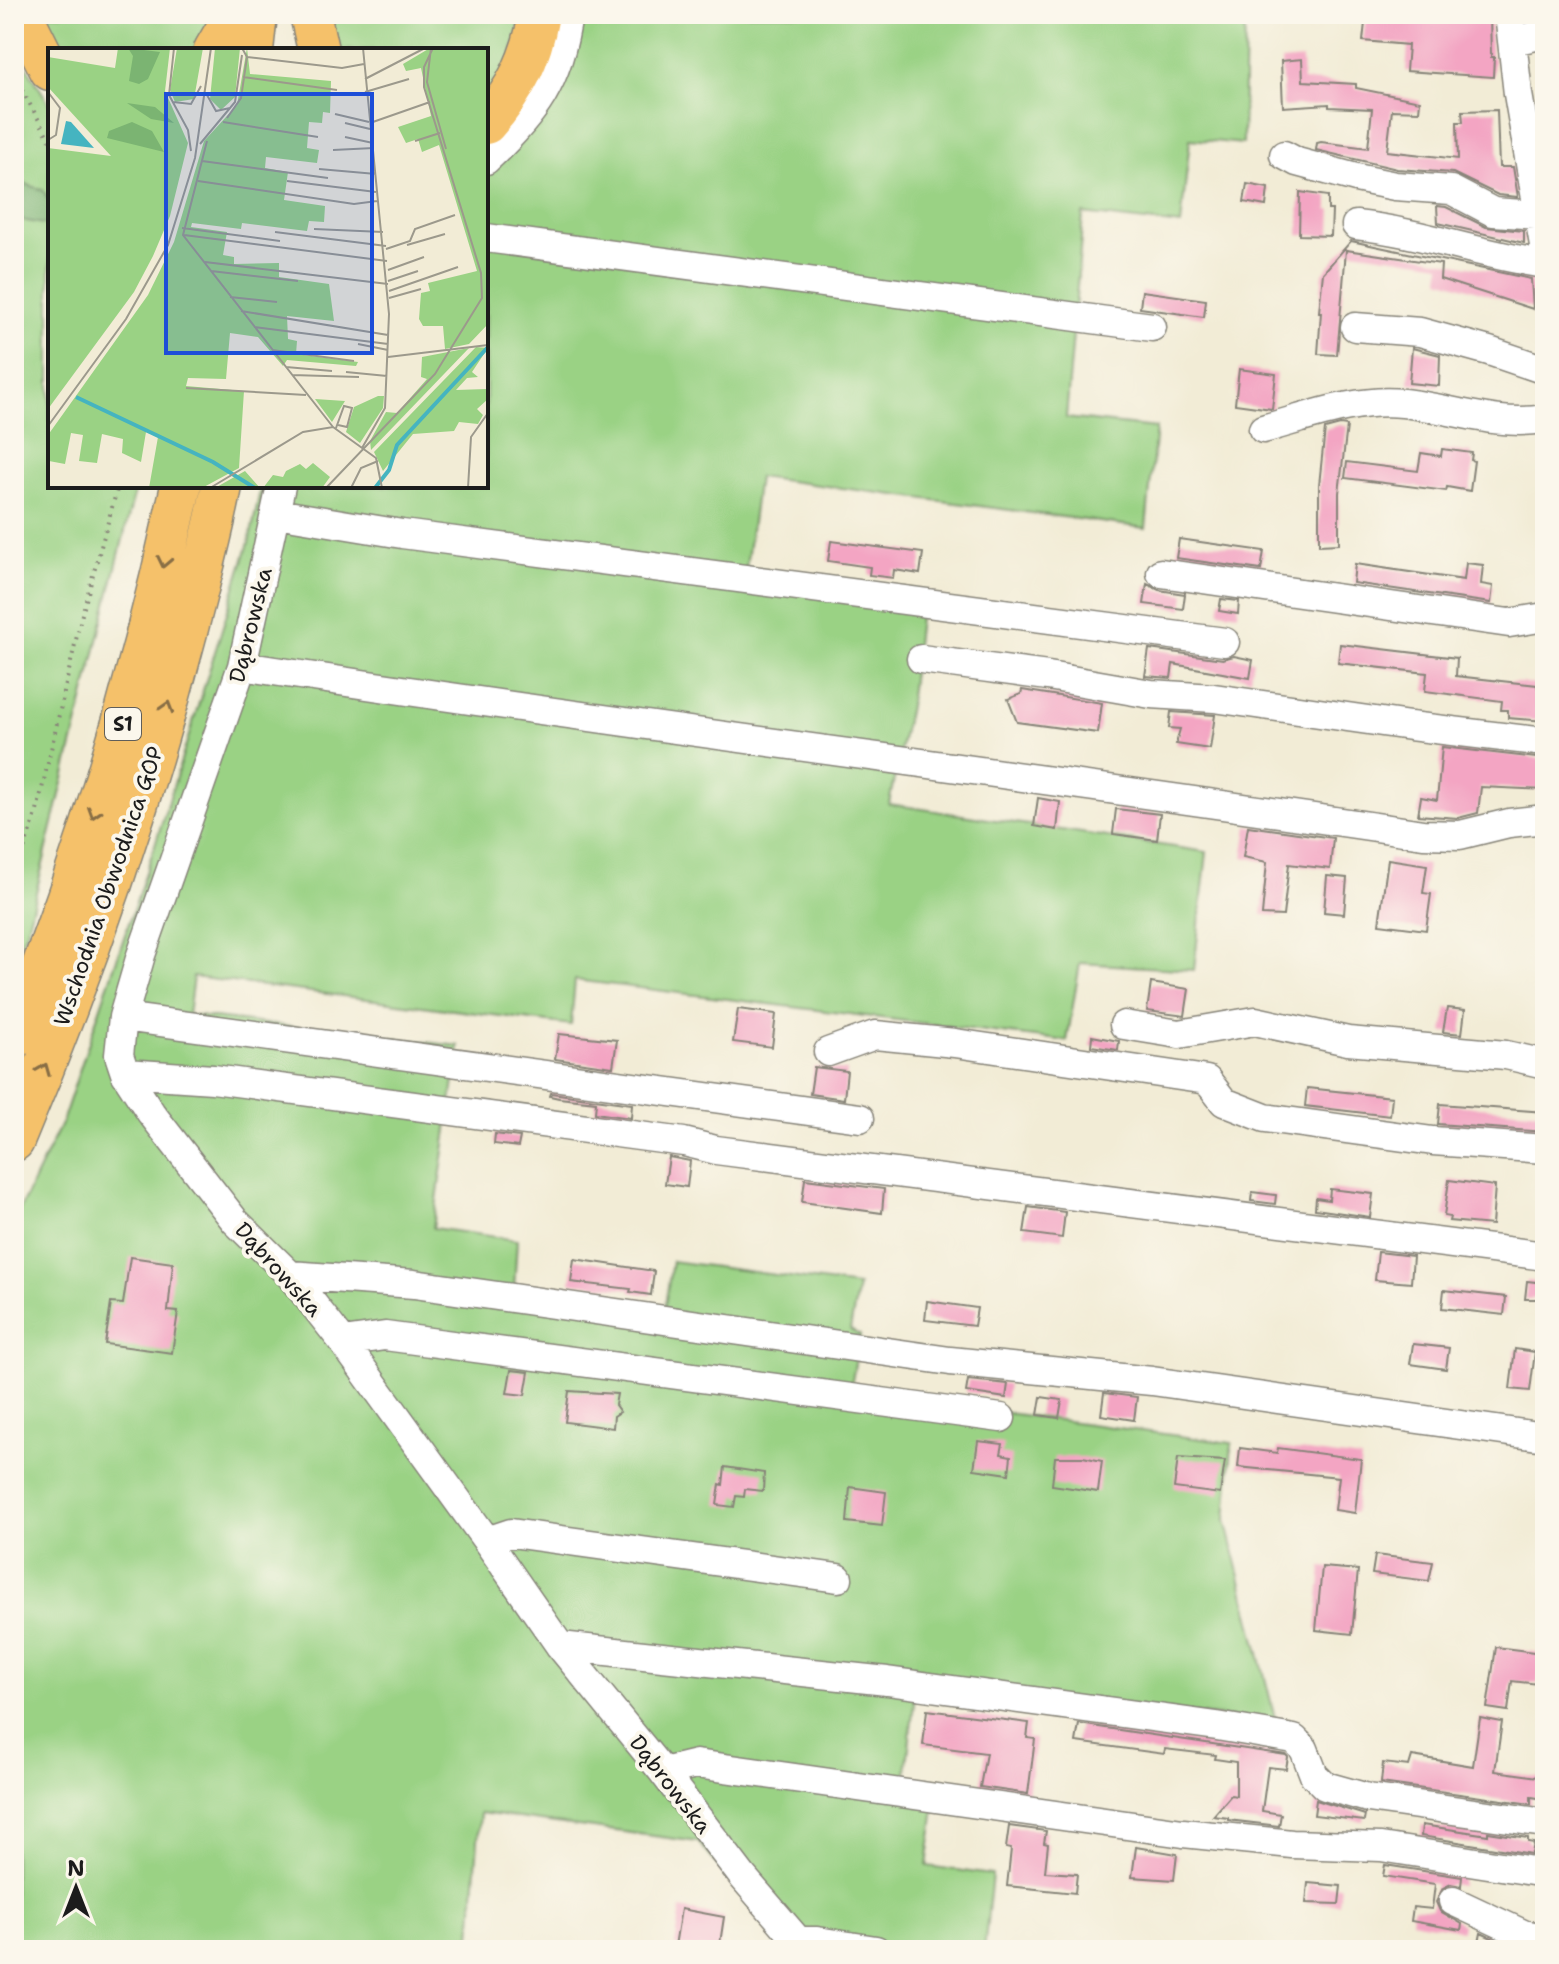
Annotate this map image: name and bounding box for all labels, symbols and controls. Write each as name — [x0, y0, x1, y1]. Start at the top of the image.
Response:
inset map — [48, 48, 488, 488]
one-way arrow — [157, 556, 174, 569]
street label: Dąbrowska — [222, 564, 279, 686]
one-way arrow — [158, 701, 174, 715]
road number: S1 — [105, 708, 141, 740]
street label: Wschodnia Obwodnica GOP — [47, 743, 170, 1030]
one-way arrow — [88, 805, 104, 819]
one-way arrow — [34, 1063, 51, 1077]
street label: Dąbrowska — [228, 1216, 329, 1323]
street label: Dąbrowska — [623, 1729, 718, 1840]
north arrow — [36, 1848, 116, 1928]
text: N — [67, 1854, 85, 1883]

